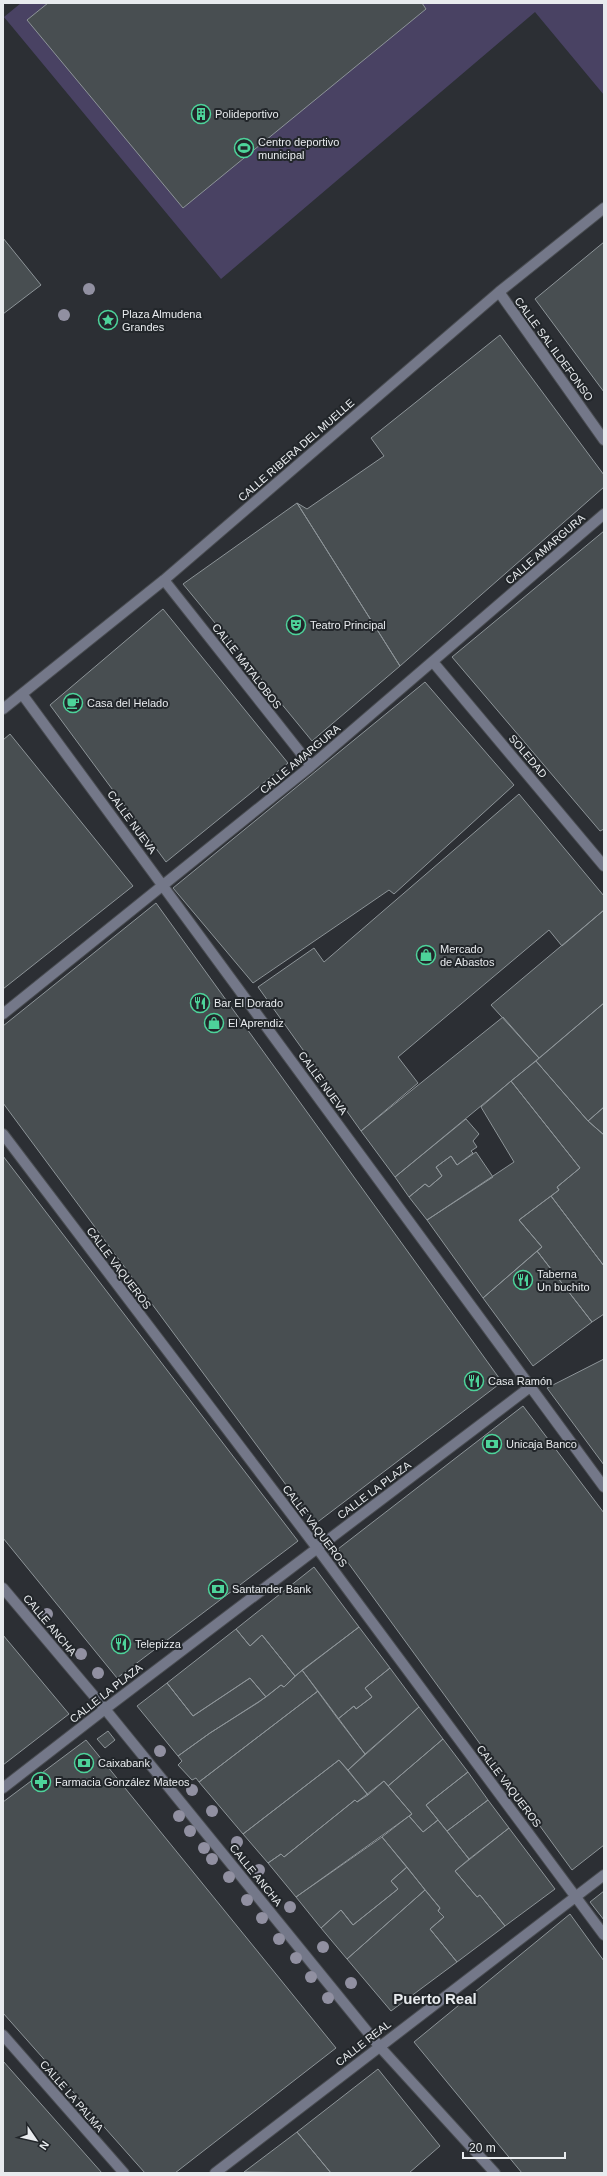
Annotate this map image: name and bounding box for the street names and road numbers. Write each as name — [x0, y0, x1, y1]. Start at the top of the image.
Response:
street label: CALLE SAL ILDEFONSO — [512, 295, 596, 403]
street label: CALLE RIBERA DEL MUELLE — [236, 396, 356, 504]
street label: CALLE AMARGURA — [503, 511, 587, 587]
street label: CALLE MATALOBOS — [210, 621, 284, 711]
street label: CALLE AMARGURA — [258, 722, 343, 796]
street label: SOLEDAD — [507, 732, 550, 780]
street label: CALLE NUEVA — [105, 788, 159, 856]
street label: CALLE NUEVA — [296, 1049, 350, 1117]
street label: CALLE VAQUEROS — [84, 1225, 154, 1311]
street label: CALLE LA PLAZA — [335, 1458, 414, 1521]
street label: CALLE VAQUEROS — [280, 1483, 350, 1569]
street label: CALLE ANCHA — [21, 1592, 79, 1658]
street label: CALLE LA PLAZA — [67, 1661, 145, 1725]
street label: CALLE VAQUEROS — [474, 1743, 544, 1829]
street label: CALLE ANCHA — [227, 1842, 285, 1909]
street label: CALLE REAL — [333, 2018, 393, 2068]
street label: CALLE LA PALMA — [38, 2058, 107, 2135]

